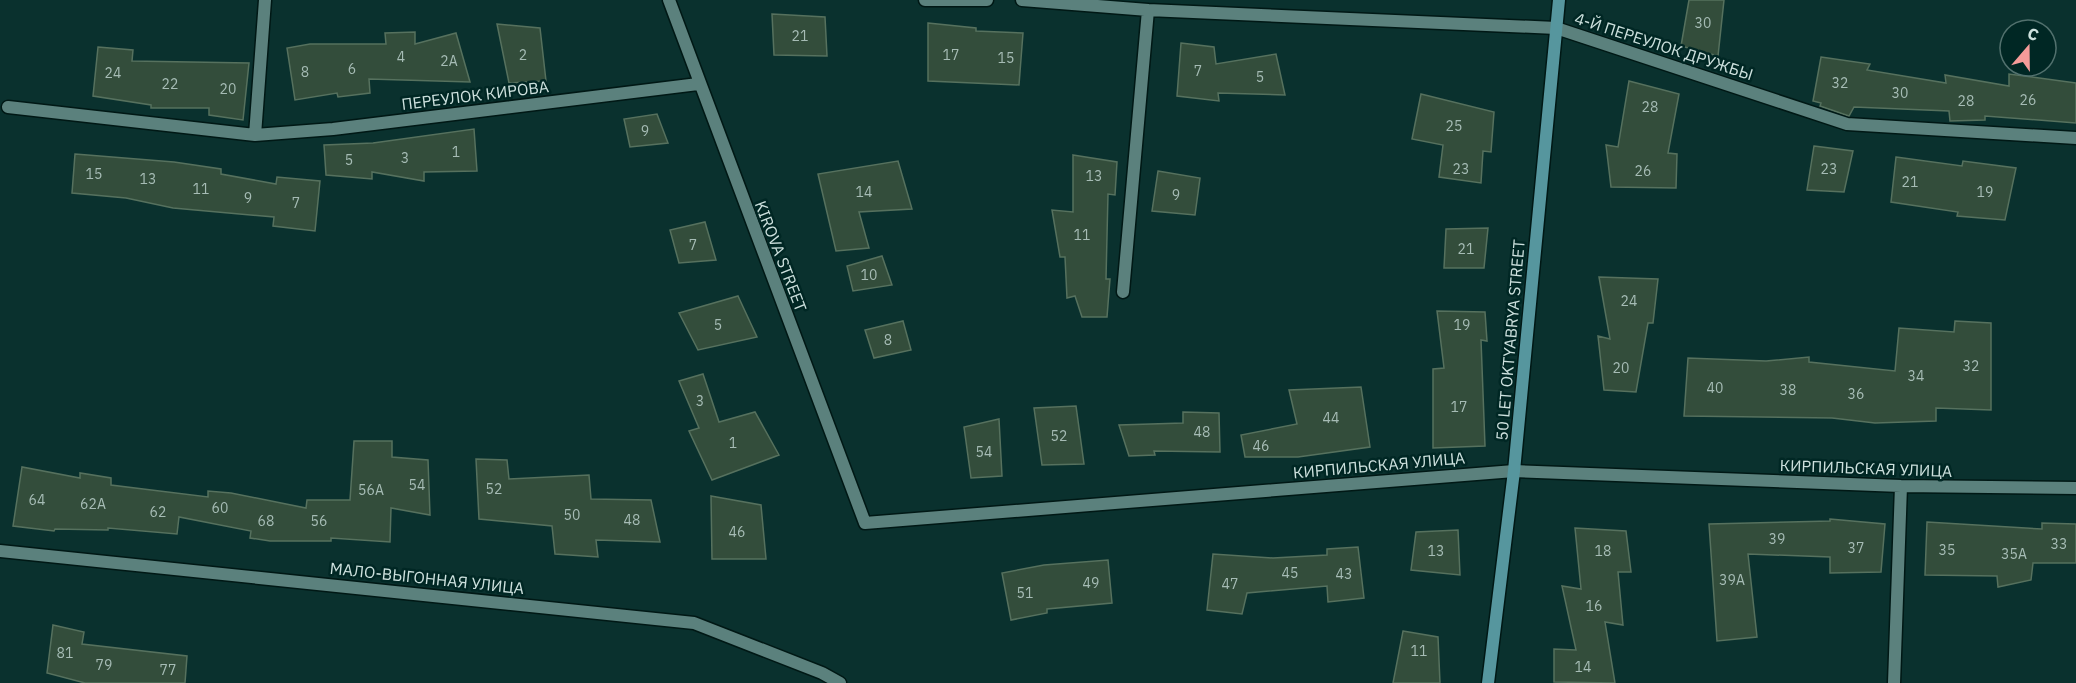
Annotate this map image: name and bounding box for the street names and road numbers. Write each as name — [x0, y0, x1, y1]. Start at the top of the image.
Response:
street label: 4-Й ПЕРЕУЛОК ДРУЖБЫ — [1572, 8, 1756, 84]
street label: ПЕРЕУЛОК КИРОВА — [400, 76, 550, 114]
street label: KIROVA STREET — [751, 198, 811, 314]
street label: 50 LET OKTYABRYA STREET — [1491, 239, 1529, 441]
street label: КИРПИЛЬСКАЯ УЛИЦА — [1292, 448, 1466, 482]
street label: КИРПИЛЬСКАЯ УЛИЦА — [1779, 455, 1953, 481]
street label: МАЛО-ВЫГОННАЯ УЛИЦА — [329, 558, 525, 598]

